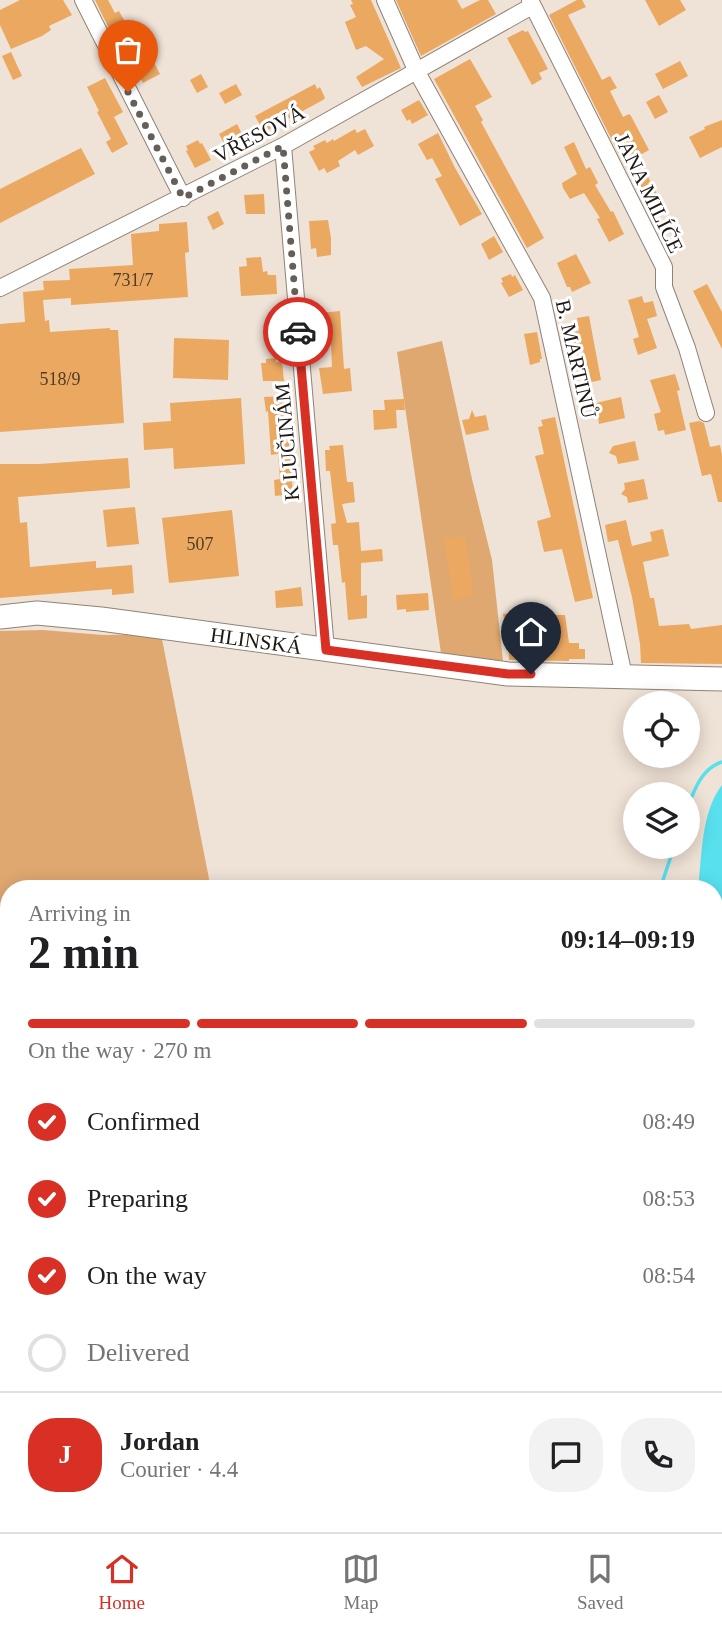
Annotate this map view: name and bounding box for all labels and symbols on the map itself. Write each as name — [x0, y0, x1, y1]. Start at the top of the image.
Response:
pin — [98, 20, 158, 92]
street label: VŘESOVÁ — [210, 100, 309, 168]
street label: JANA MILÍČE — [610, 129, 688, 257]
house number: 731/7 — [112, 270, 154, 290]
courier — [263, 297, 333, 367]
street label: B. MARTINŮ — [551, 297, 601, 421]
house number: 518/9 — [39, 369, 81, 389]
street label: K LUČINÁM — [270, 382, 304, 502]
house number: 507 — [187, 534, 214, 554]
pin — [501, 602, 561, 674]
street label: HLINSKÁ — [209, 623, 304, 659]

